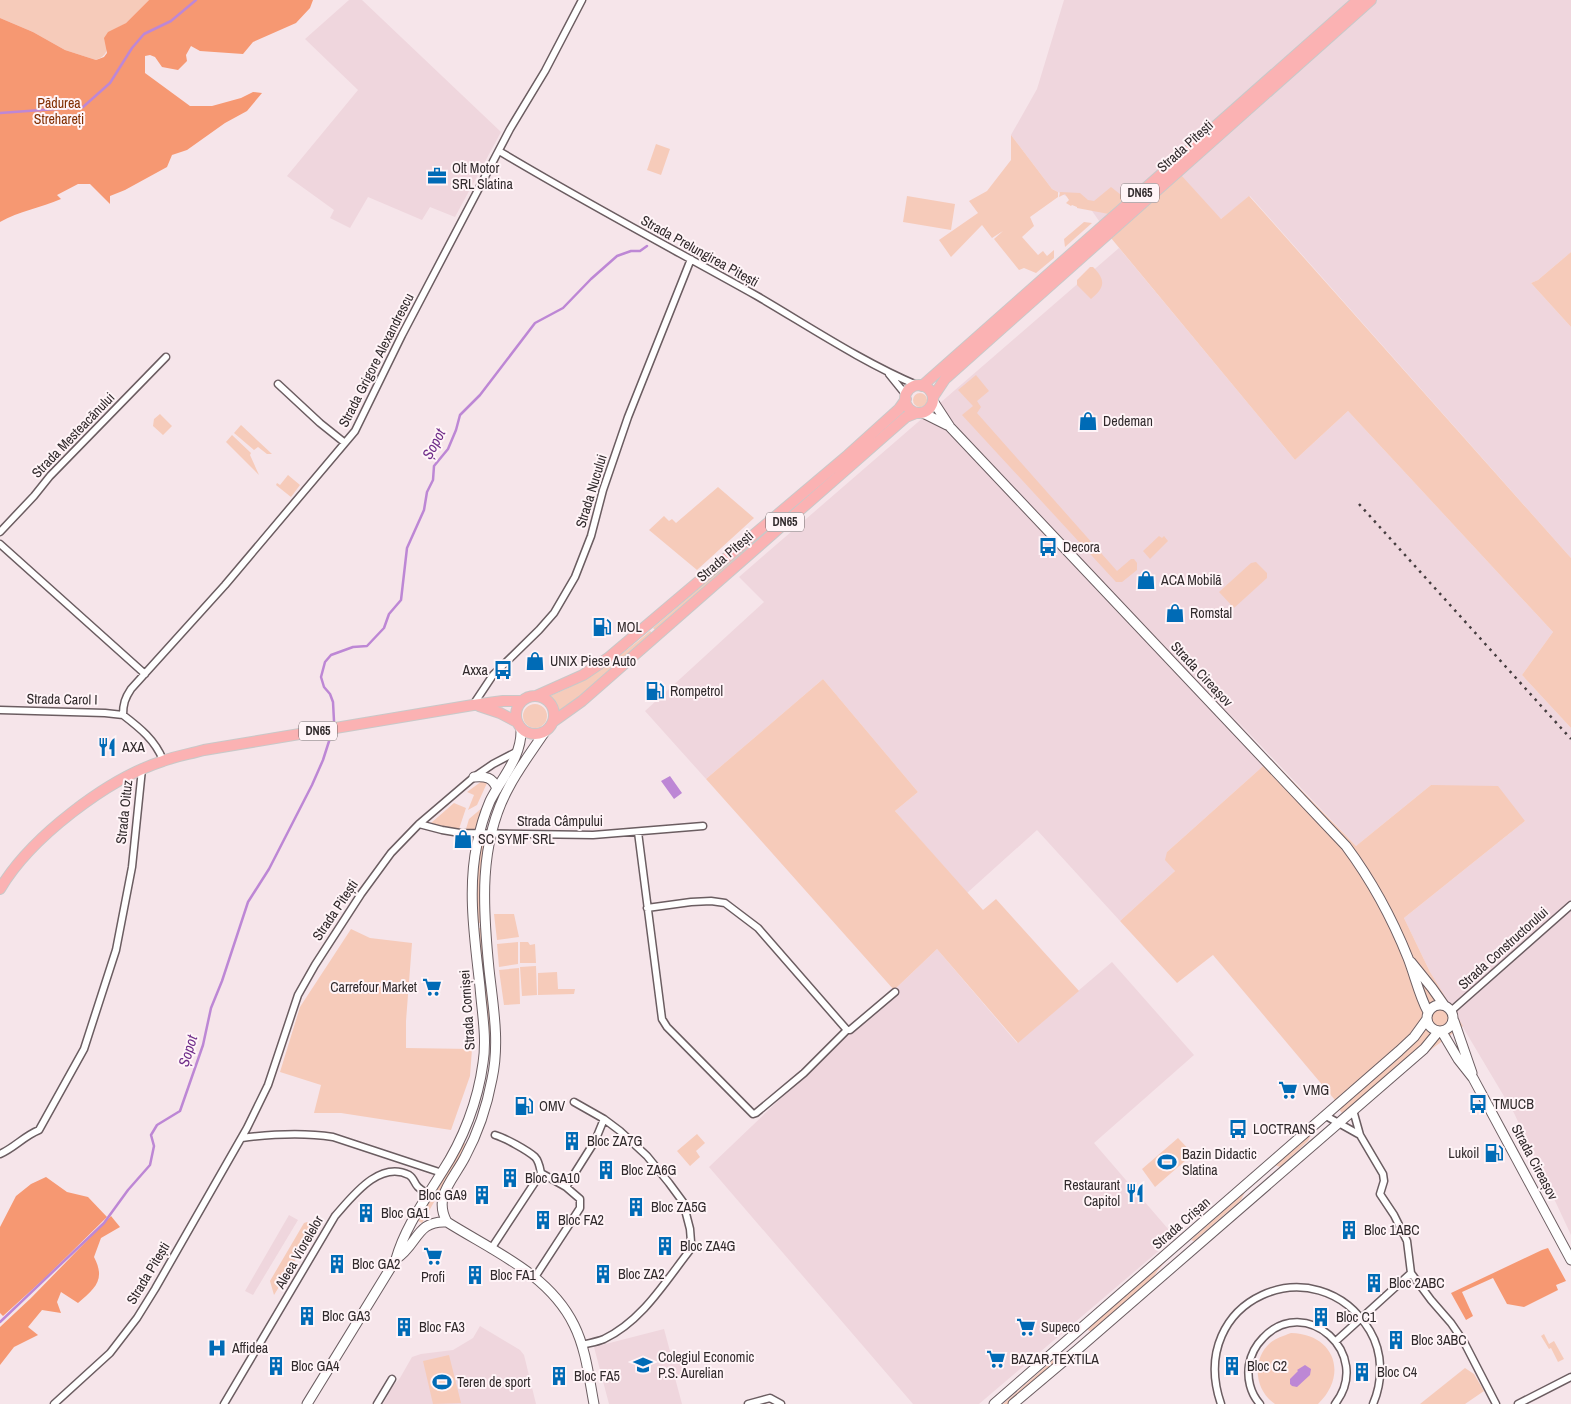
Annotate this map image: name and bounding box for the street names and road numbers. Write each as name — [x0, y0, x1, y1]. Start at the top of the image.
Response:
street label: Strada Pitești — [1153, 116, 1217, 176]
road number: DN65 — [1121, 184, 1159, 202]
street label: Strada Prelungirea Pitești — [638, 211, 762, 291]
street label: Strada Grigore Alexandrescu — [334, 290, 418, 430]
street label: Strada Mesteacănului — [28, 389, 118, 481]
street label: Strada Nucului — [571, 452, 611, 530]
road number: DN65 — [766, 512, 804, 532]
street label: Strada Pitești — [693, 526, 757, 586]
street label: Strada Cireașov — [1167, 638, 1237, 711]
street label: Strada Carol I — [26, 689, 98, 709]
road number: DN65 — [299, 721, 337, 740]
street label: Strada Oituz — [112, 779, 136, 845]
street label: Strada Câmpului — [517, 812, 603, 830]
street label: Strada Pitești — [308, 876, 362, 944]
street label: Strada Constructorului — [1454, 903, 1552, 993]
street label: Strada Cornișei — [455, 969, 479, 1051]
street label: Strada Cireașov — [1508, 1121, 1563, 1203]
street label: Strada Crișan — [1148, 1193, 1214, 1253]
street label: Aleea Viorelelor — [270, 1212, 327, 1293]
street label: Strada Pitești — [122, 1239, 174, 1307]

